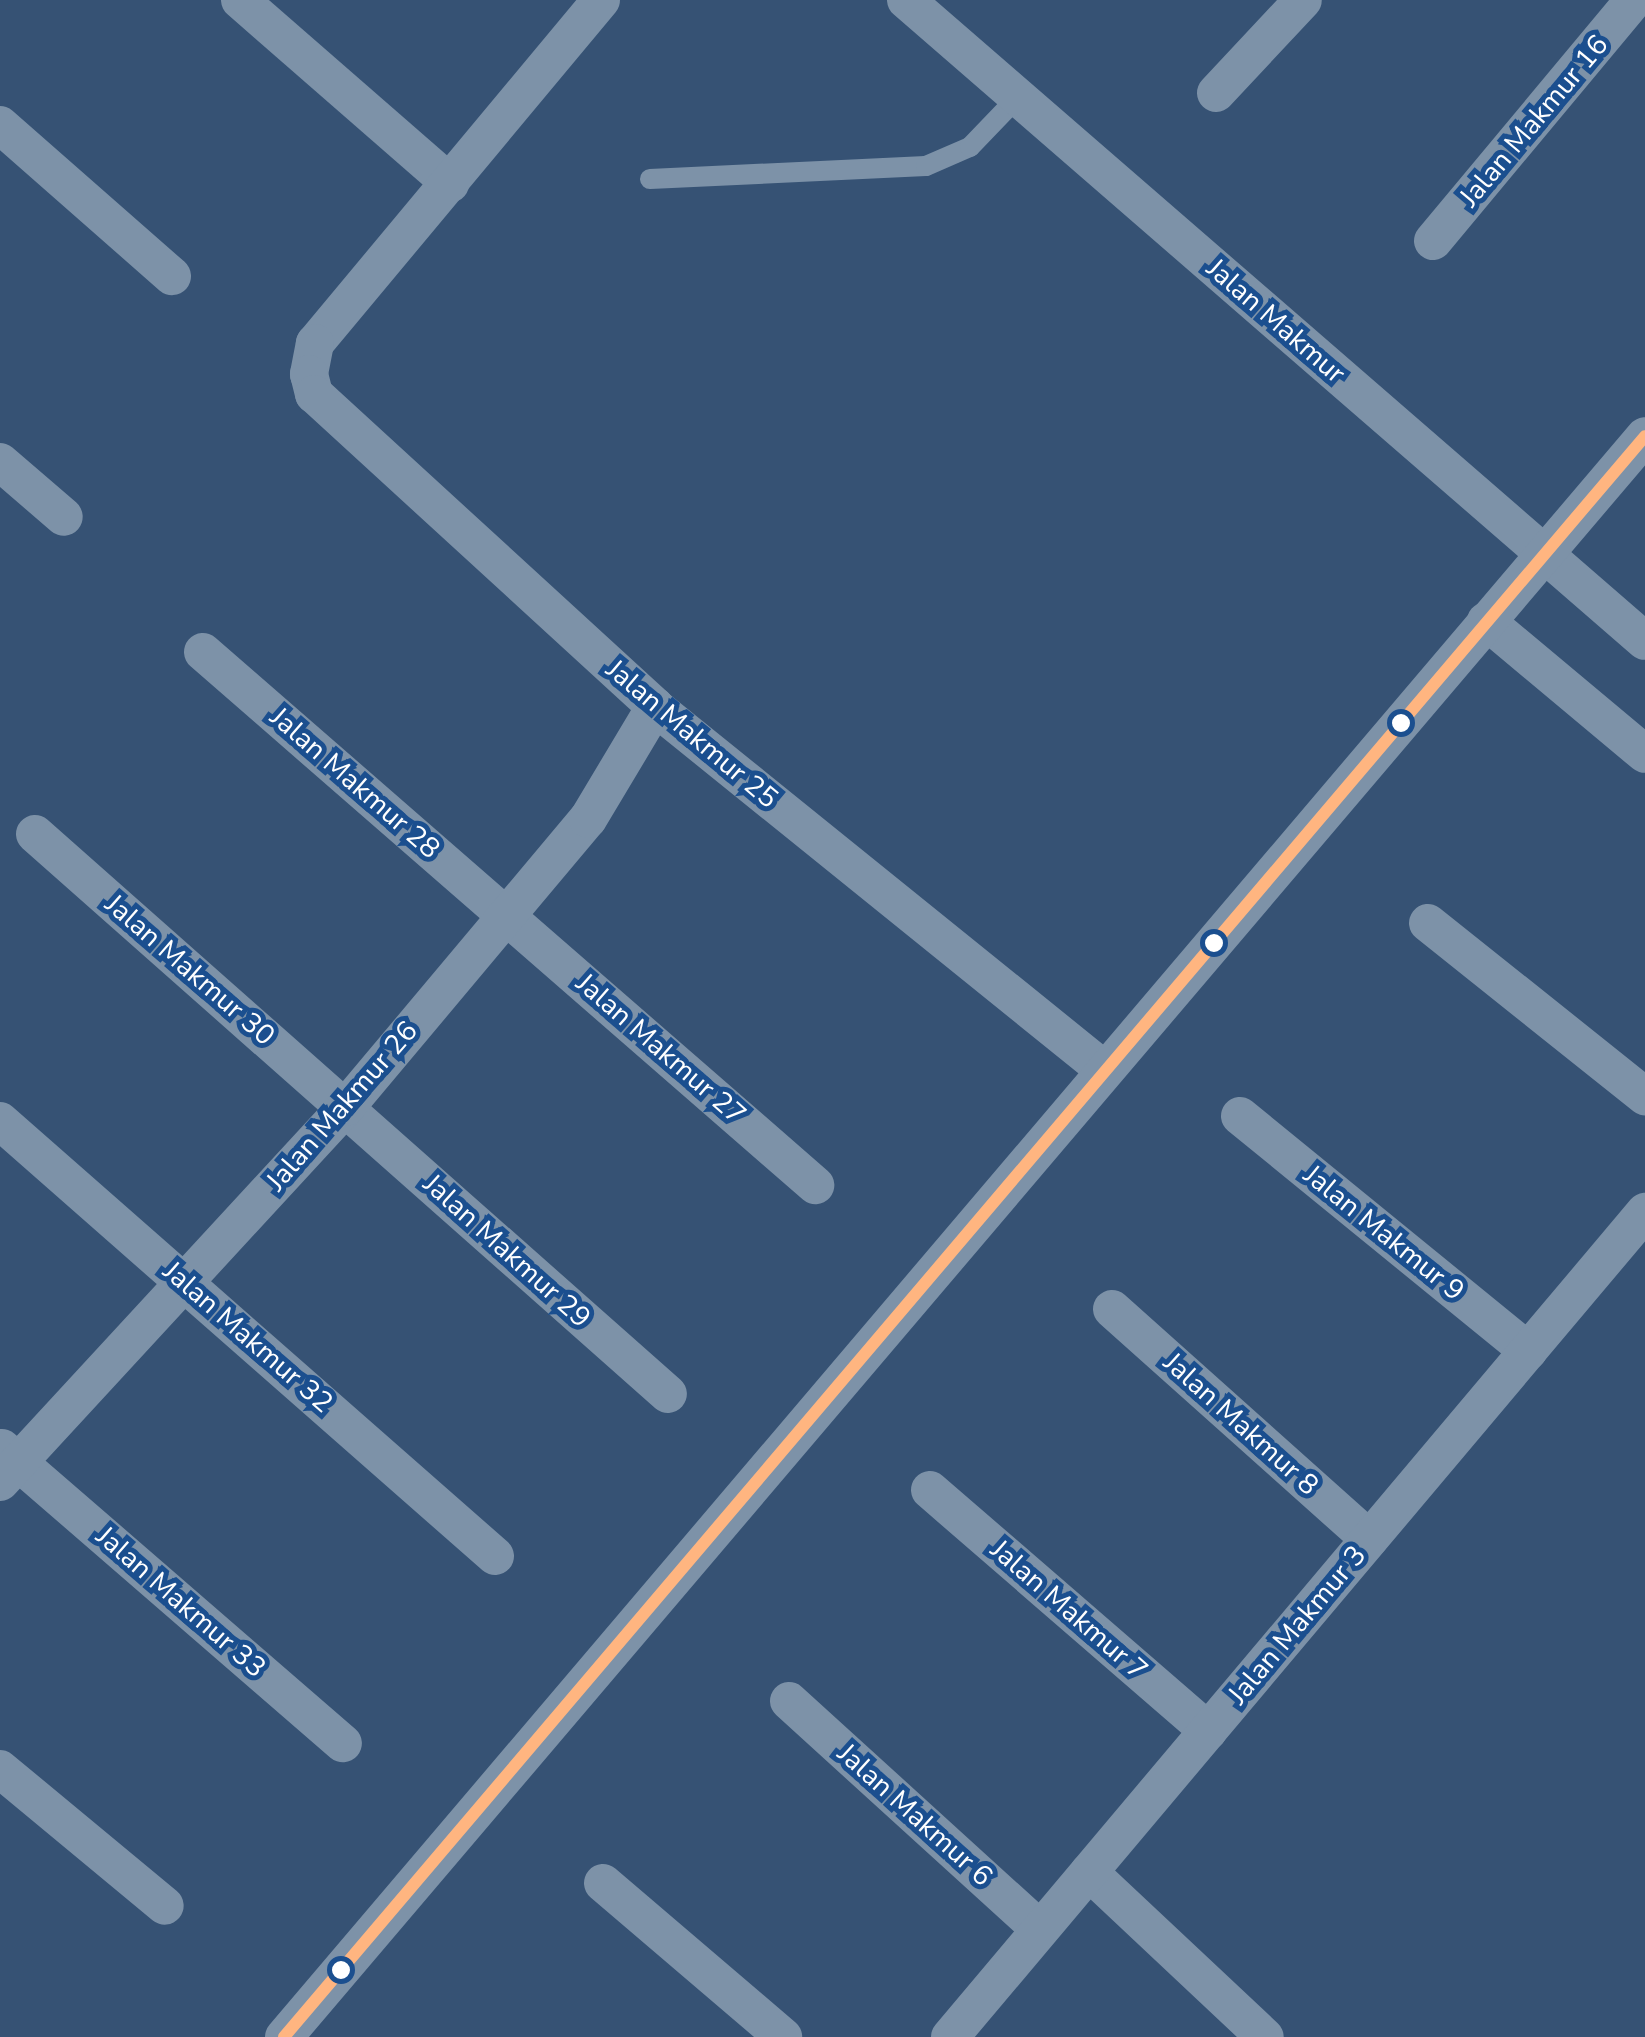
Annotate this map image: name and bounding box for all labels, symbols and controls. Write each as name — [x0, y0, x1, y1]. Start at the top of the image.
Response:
street label: Jalan Makmur 16 — [1453, 28, 1615, 214]
street label: Jalan Makmur — [1200, 252, 1352, 390]
street label: Jalan Makmur 25 — [599, 653, 785, 815]
street label: Jalan Makmur 28 — [263, 700, 447, 866]
unlabelled marker — [1391, 713, 1411, 733]
street label: Jalan Makmur 30 — [98, 887, 282, 1053]
unlabelled marker — [1204, 933, 1224, 953]
street label: Jalan Makmur 27 — [569, 966, 753, 1132]
street label: Jalan Makmur 26 — [259, 1014, 425, 1198]
street label: Jalan Makmur 9 — [1297, 1158, 1471, 1308]
street label: Jalan Makmur 29 — [416, 1167, 598, 1335]
street label: Jalan Makmur 32 — [156, 1254, 340, 1420]
street label: Jalan Makmur 8 — [1157, 1346, 1325, 1502]
street label: Jalan Makmur 33 — [89, 1519, 273, 1685]
street label: Jalan Makmur 7 — [984, 1533, 1154, 1687]
street label: Jalan Makmur 3 — [1221, 1539, 1373, 1711]
street label: Jalan Makmur 6 — [831, 1737, 999, 1893]
unlabelled marker — [331, 1960, 351, 1980]

